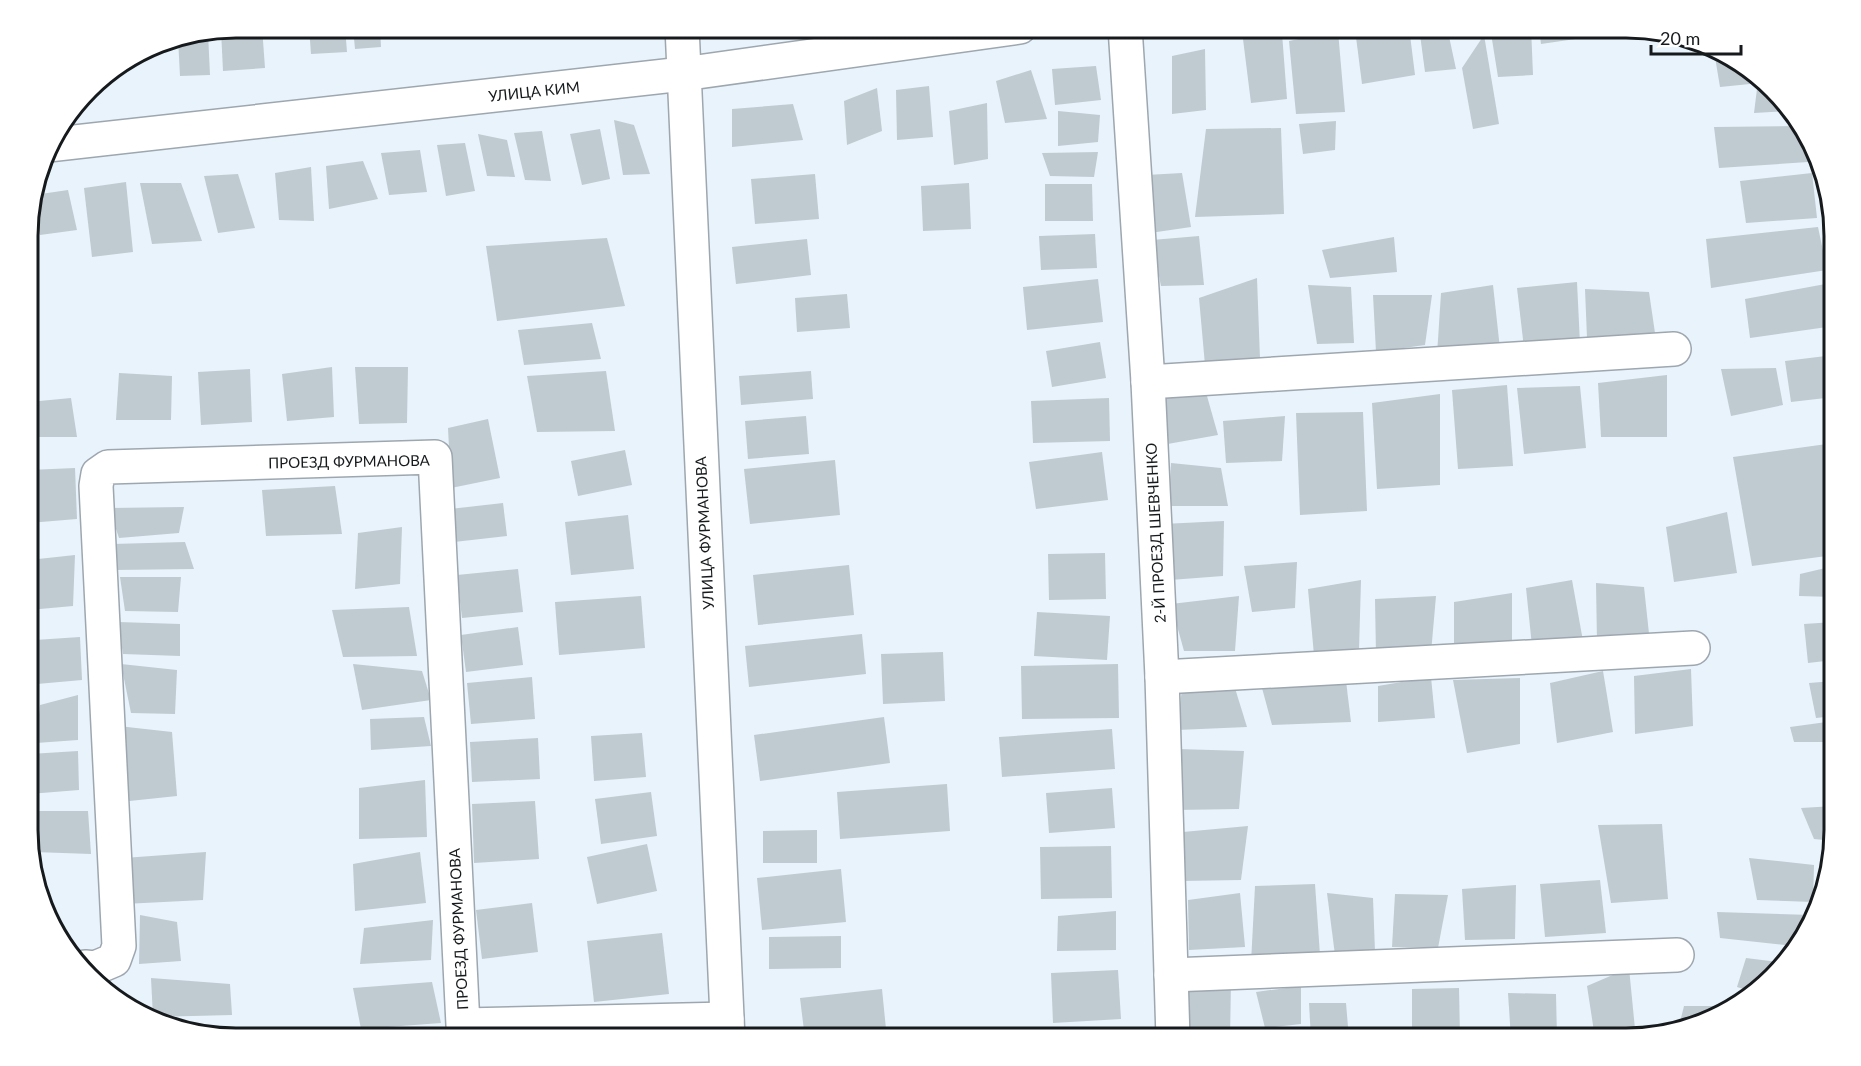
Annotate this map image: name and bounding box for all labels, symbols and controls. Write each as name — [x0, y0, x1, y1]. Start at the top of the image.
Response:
scale bar — [1651, 18, 1741, 56]
text: 20 m — [1660, 27, 1700, 49]
street label: УЛИЦА КИМ — [487, 77, 581, 105]
street label: 2-Й ПРОЕЗД ШЕВЧЕНКО — [1141, 442, 1169, 624]
street label: ПРОЕЗД ФУРМАНОВА — [268, 451, 431, 471]
street label: УЛИЦА ФУРМАНОВА — [691, 455, 717, 610]
street label: ПРОЕЗД ФУРМАНОВА — [445, 847, 471, 1010]

